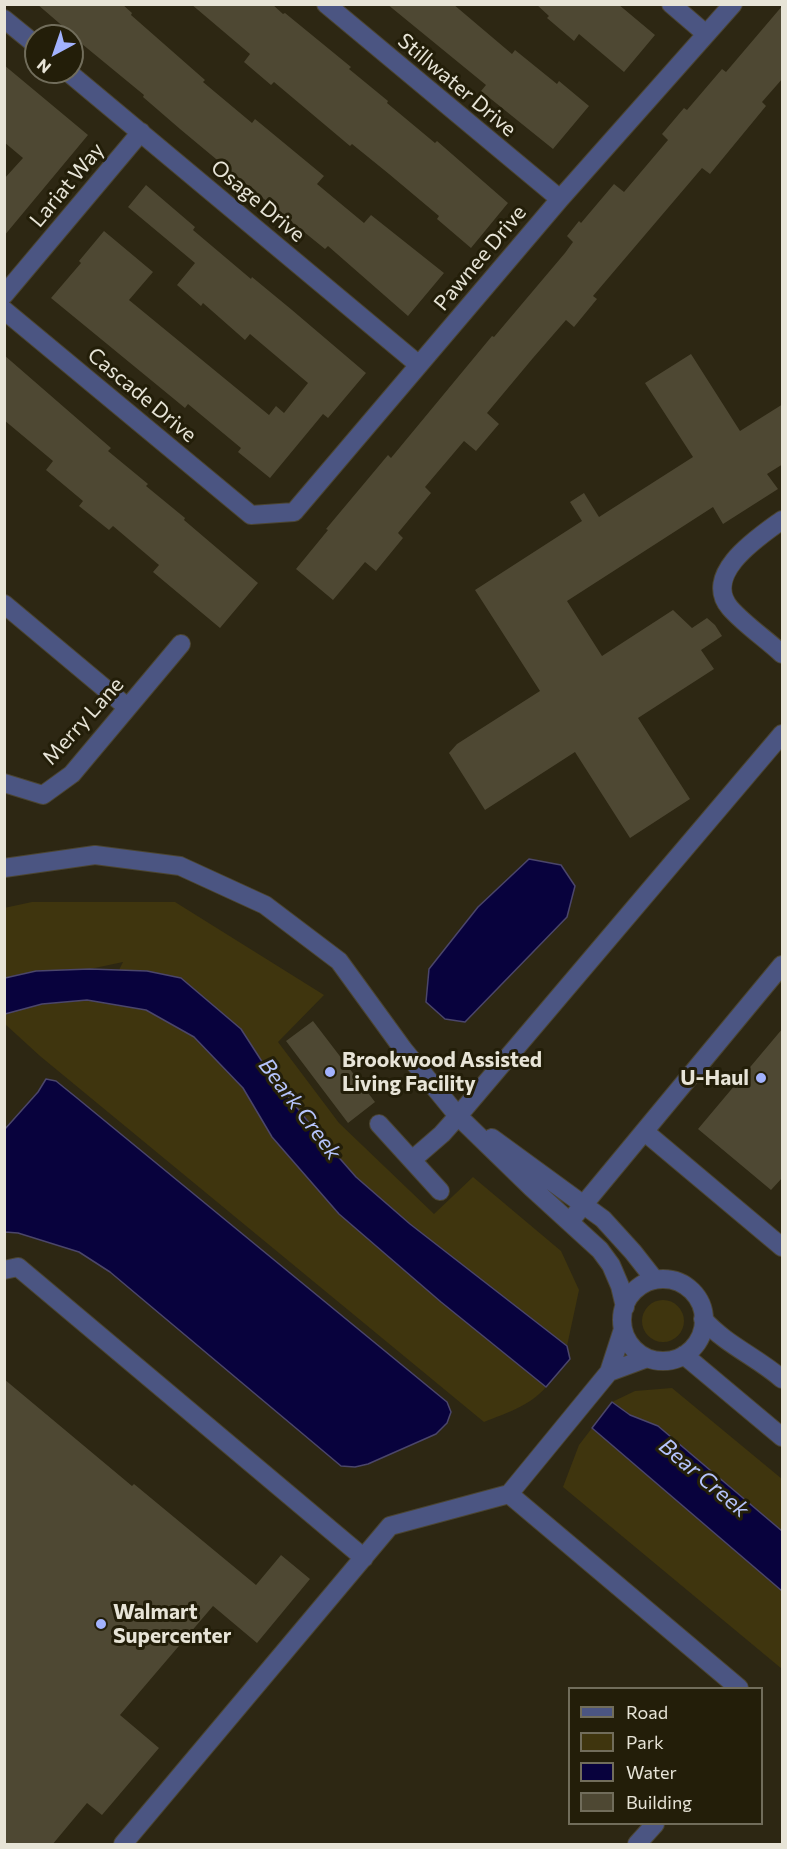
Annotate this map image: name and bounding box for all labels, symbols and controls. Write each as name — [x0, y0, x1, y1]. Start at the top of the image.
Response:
north arrow — [24, 24, 84, 84]
street label: Stillwater Drive — [393, 28, 521, 142]
text: N — [33, 56, 54, 78]
street label: Lariat Way — [24, 138, 110, 232]
street label: Osage Drive — [206, 154, 310, 248]
street label: Pawnee Drive — [429, 200, 531, 316]
street label: Cascade Drive — [82, 342, 202, 448]
street label: Merry Lane — [37, 672, 129, 770]
place label: Brookwood Assisted Living Facility — [342, 1047, 542, 1097]
water label: Beark Creek — [253, 1053, 347, 1165]
marker: Brookwood Assisted Living Facility — [323, 1065, 337, 1079]
place label: U-Haul — [680, 1065, 749, 1091]
marker: U-Haul — [754, 1071, 768, 1085]
water label: Bear Creek — [654, 1433, 754, 1523]
place label: Walmart Supercenter — [113, 1599, 231, 1649]
marker: Walmart Supercenter — [94, 1617, 108, 1631]
legend — [568, 1687, 763, 1825]
text: Road — [626, 1701, 668, 1723]
text: Park — [626, 1731, 664, 1753]
text: Water — [626, 1761, 677, 1783]
text: Building — [626, 1791, 692, 1813]

